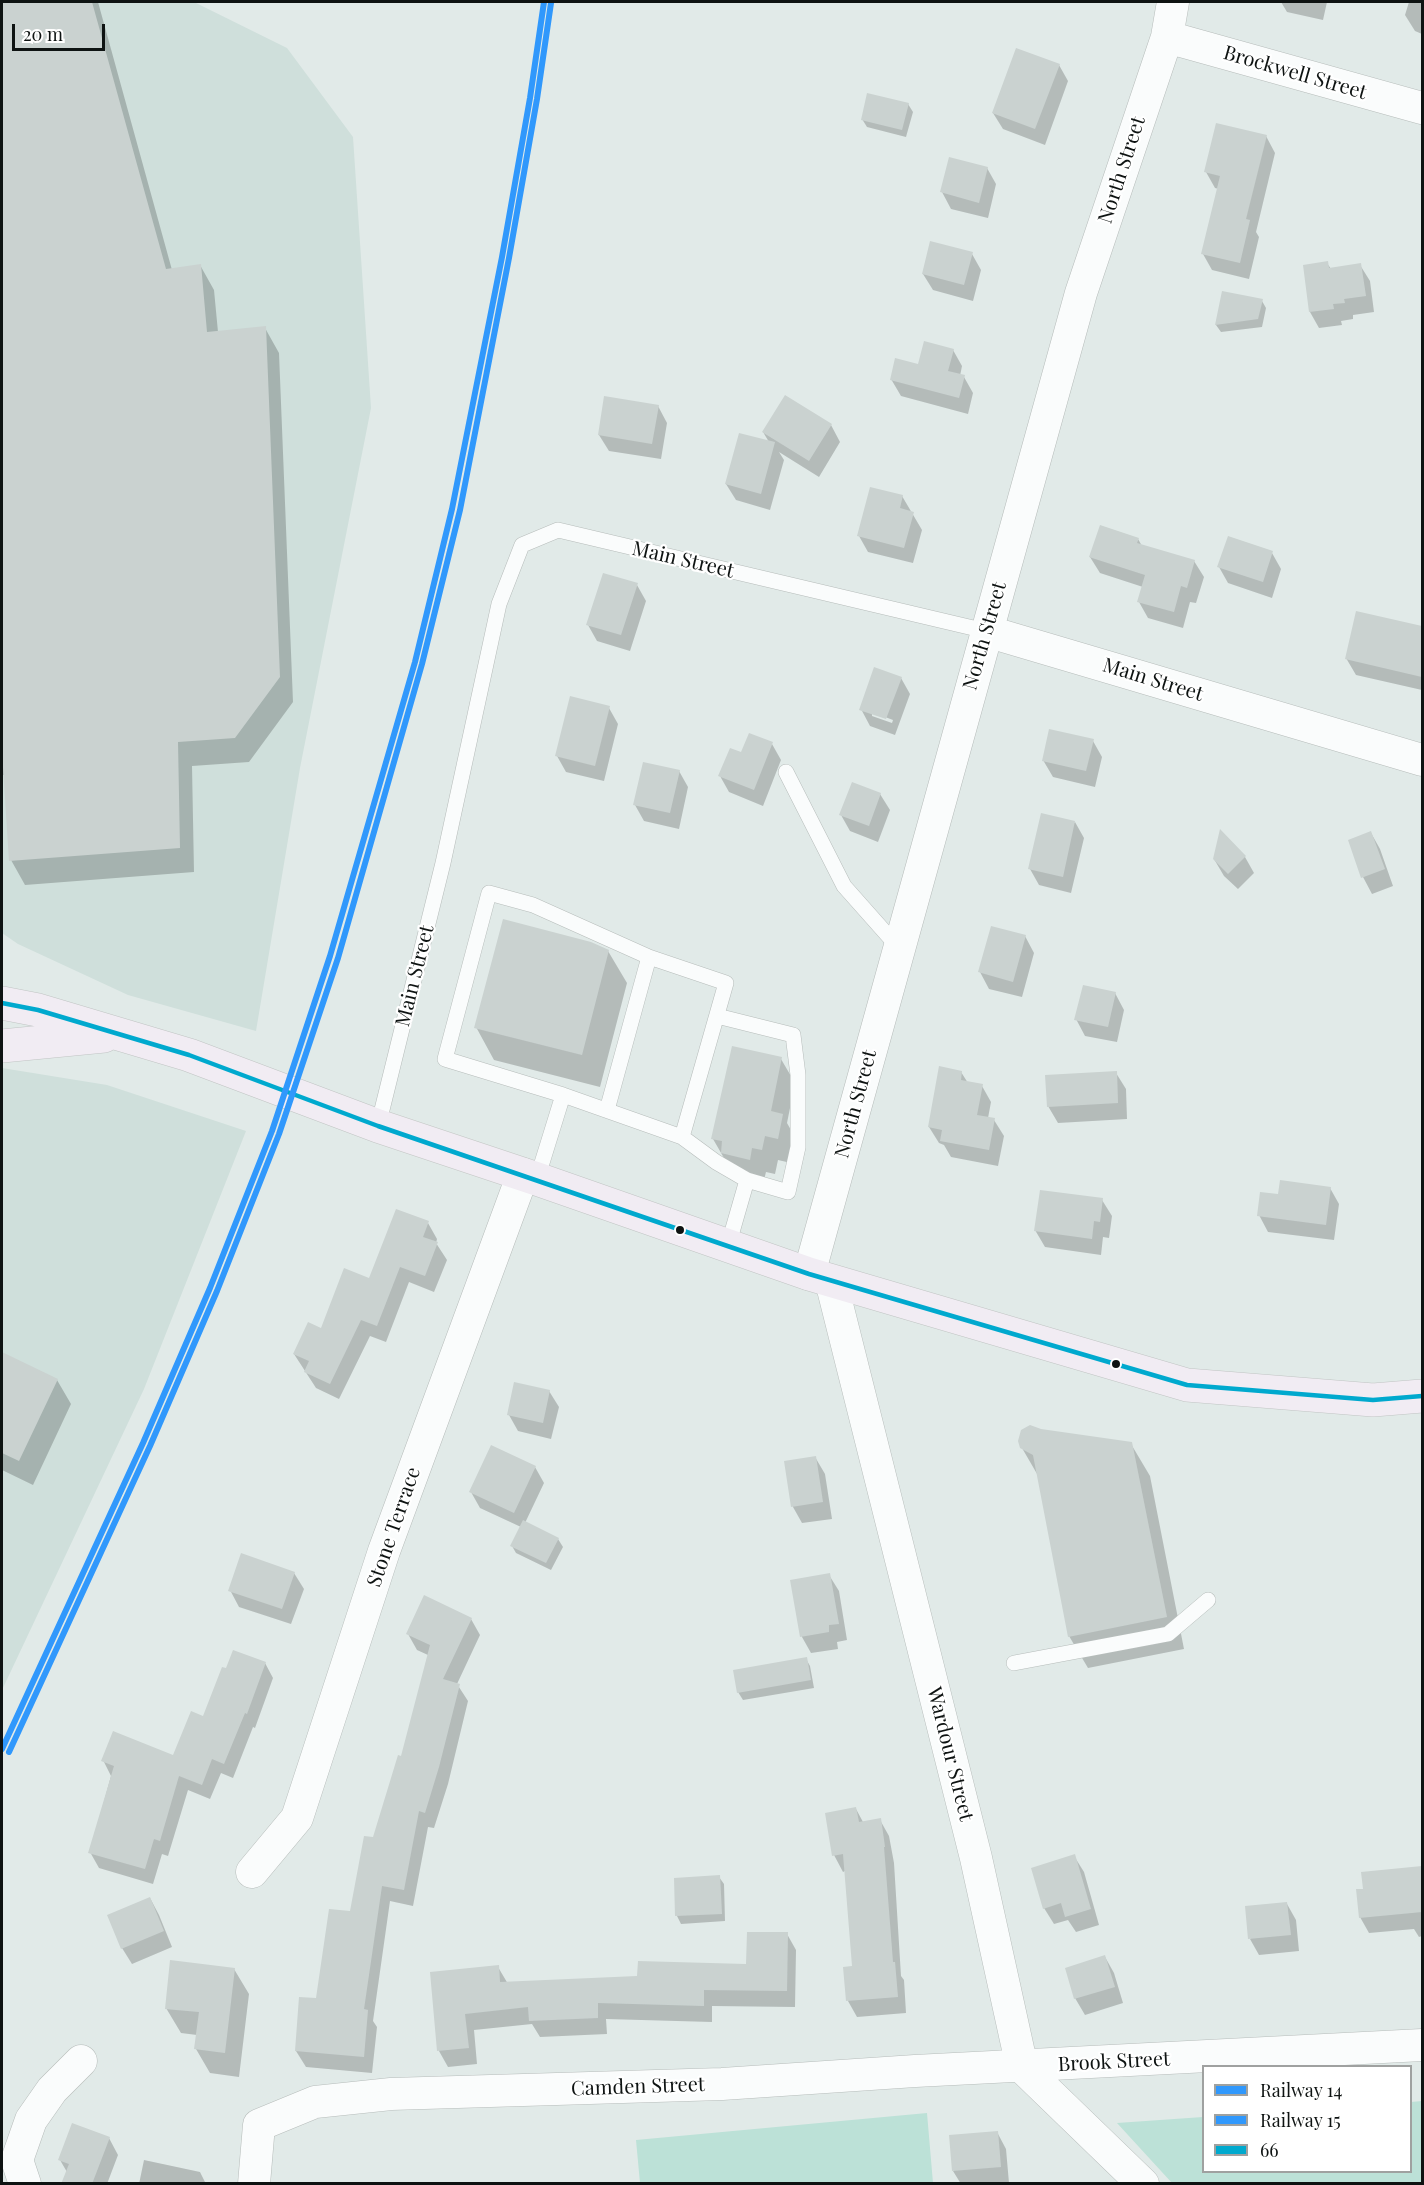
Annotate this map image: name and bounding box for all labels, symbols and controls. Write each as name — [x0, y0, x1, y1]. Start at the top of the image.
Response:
scale bar — [15, 12, 108, 50]
text: 20 m — [23, 22, 63, 46]
street label: Brockwell Street — [1221, 41, 1369, 105]
street label: North Street — [1093, 113, 1151, 227]
street label: Main Street — [630, 537, 736, 583]
street label: North Street — [958, 579, 1012, 693]
street label: Main Street — [1100, 653, 1206, 707]
street label: Main Street — [391, 923, 439, 1029]
street label: North Street — [830, 1047, 882, 1161]
unlabelled marker — [674, 1224, 686, 1236]
unlabelled marker — [1110, 1358, 1122, 1370]
street label: Stone Terrace — [362, 1464, 426, 1590]
street label: Wardour Street — [922, 1684, 978, 1824]
street label: Brook Street — [1057, 2047, 1171, 2077]
legend — [1202, 2065, 1412, 2173]
street label: Camden Street — [571, 2073, 705, 2101]
text: Railway 14 — [1260, 2078, 1342, 2102]
text: Railway 15 — [1260, 2108, 1341, 2132]
text: 66 — [1260, 2138, 1279, 2162]

